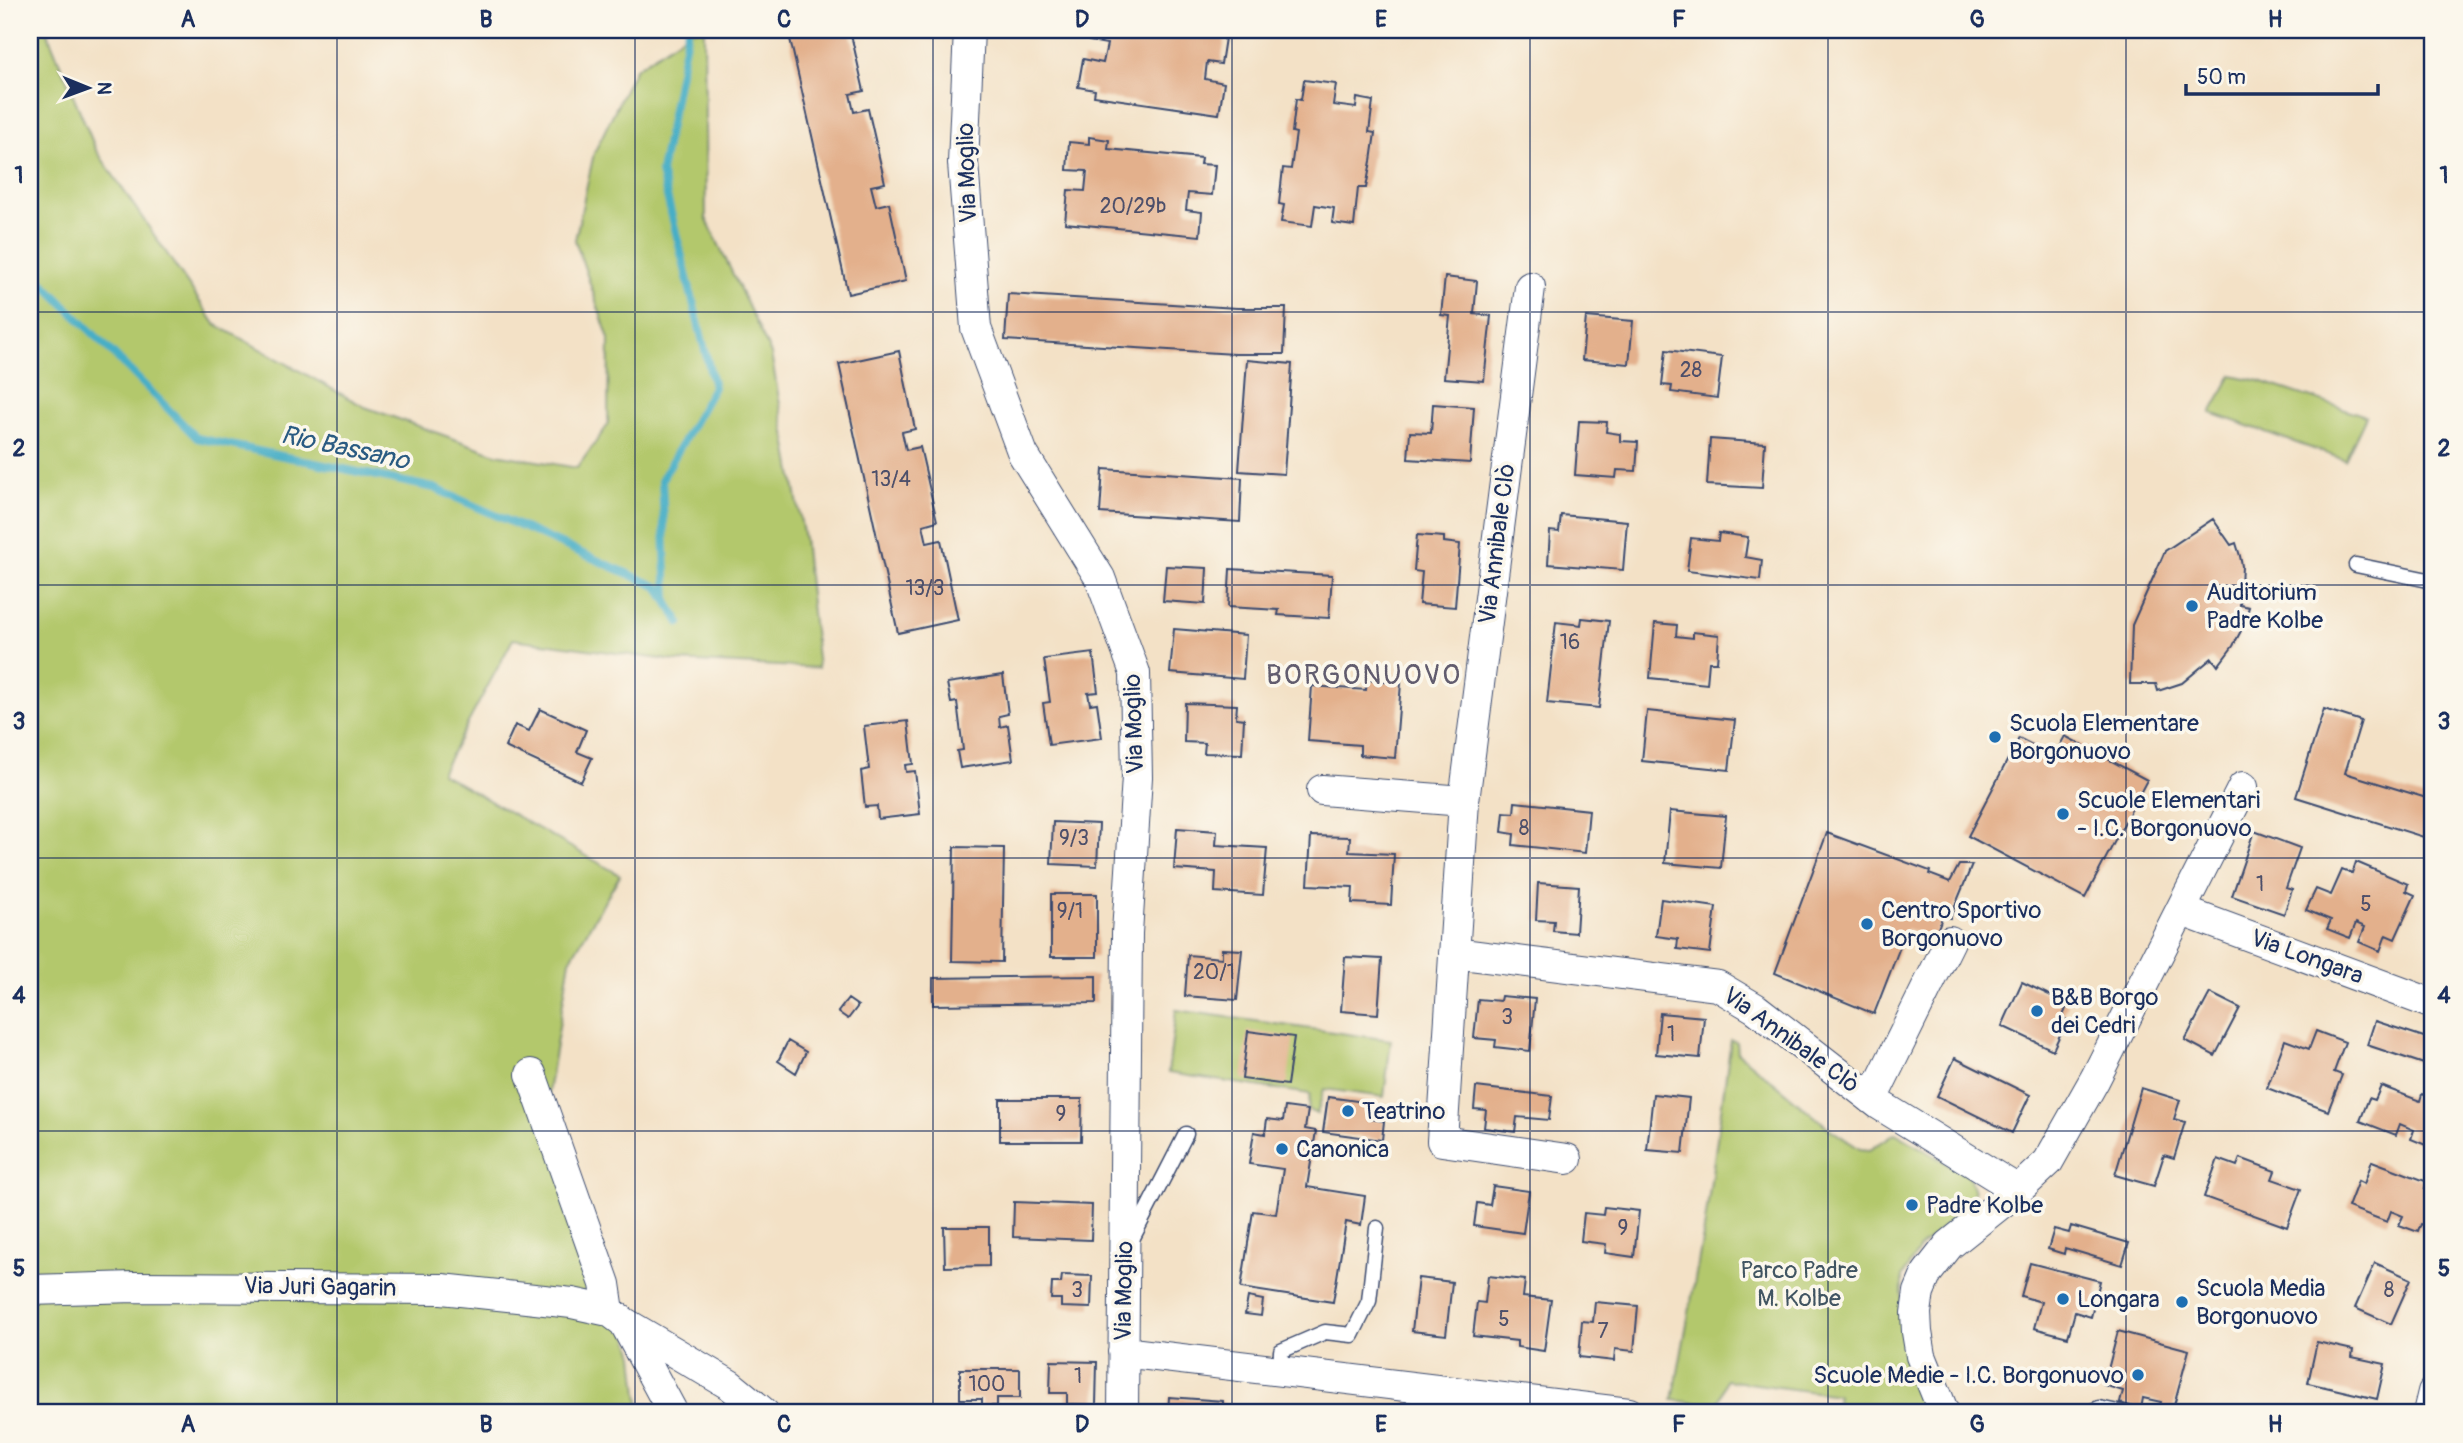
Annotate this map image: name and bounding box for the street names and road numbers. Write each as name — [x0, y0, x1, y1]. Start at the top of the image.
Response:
street label: Via Moglio — [951, 122, 983, 224]
street label: Via Annibale Clò — [1473, 462, 1521, 626]
street label: Via Moglio — [1118, 673, 1150, 775]
street label: Via Longara — [2247, 923, 2367, 991]
street label: Via Annibale Clò — [1717, 981, 1865, 1099]
street label: Via Moglio — [1109, 1241, 1139, 1341]
street label: Via Juri Gagarin — [243, 1271, 397, 1303]

